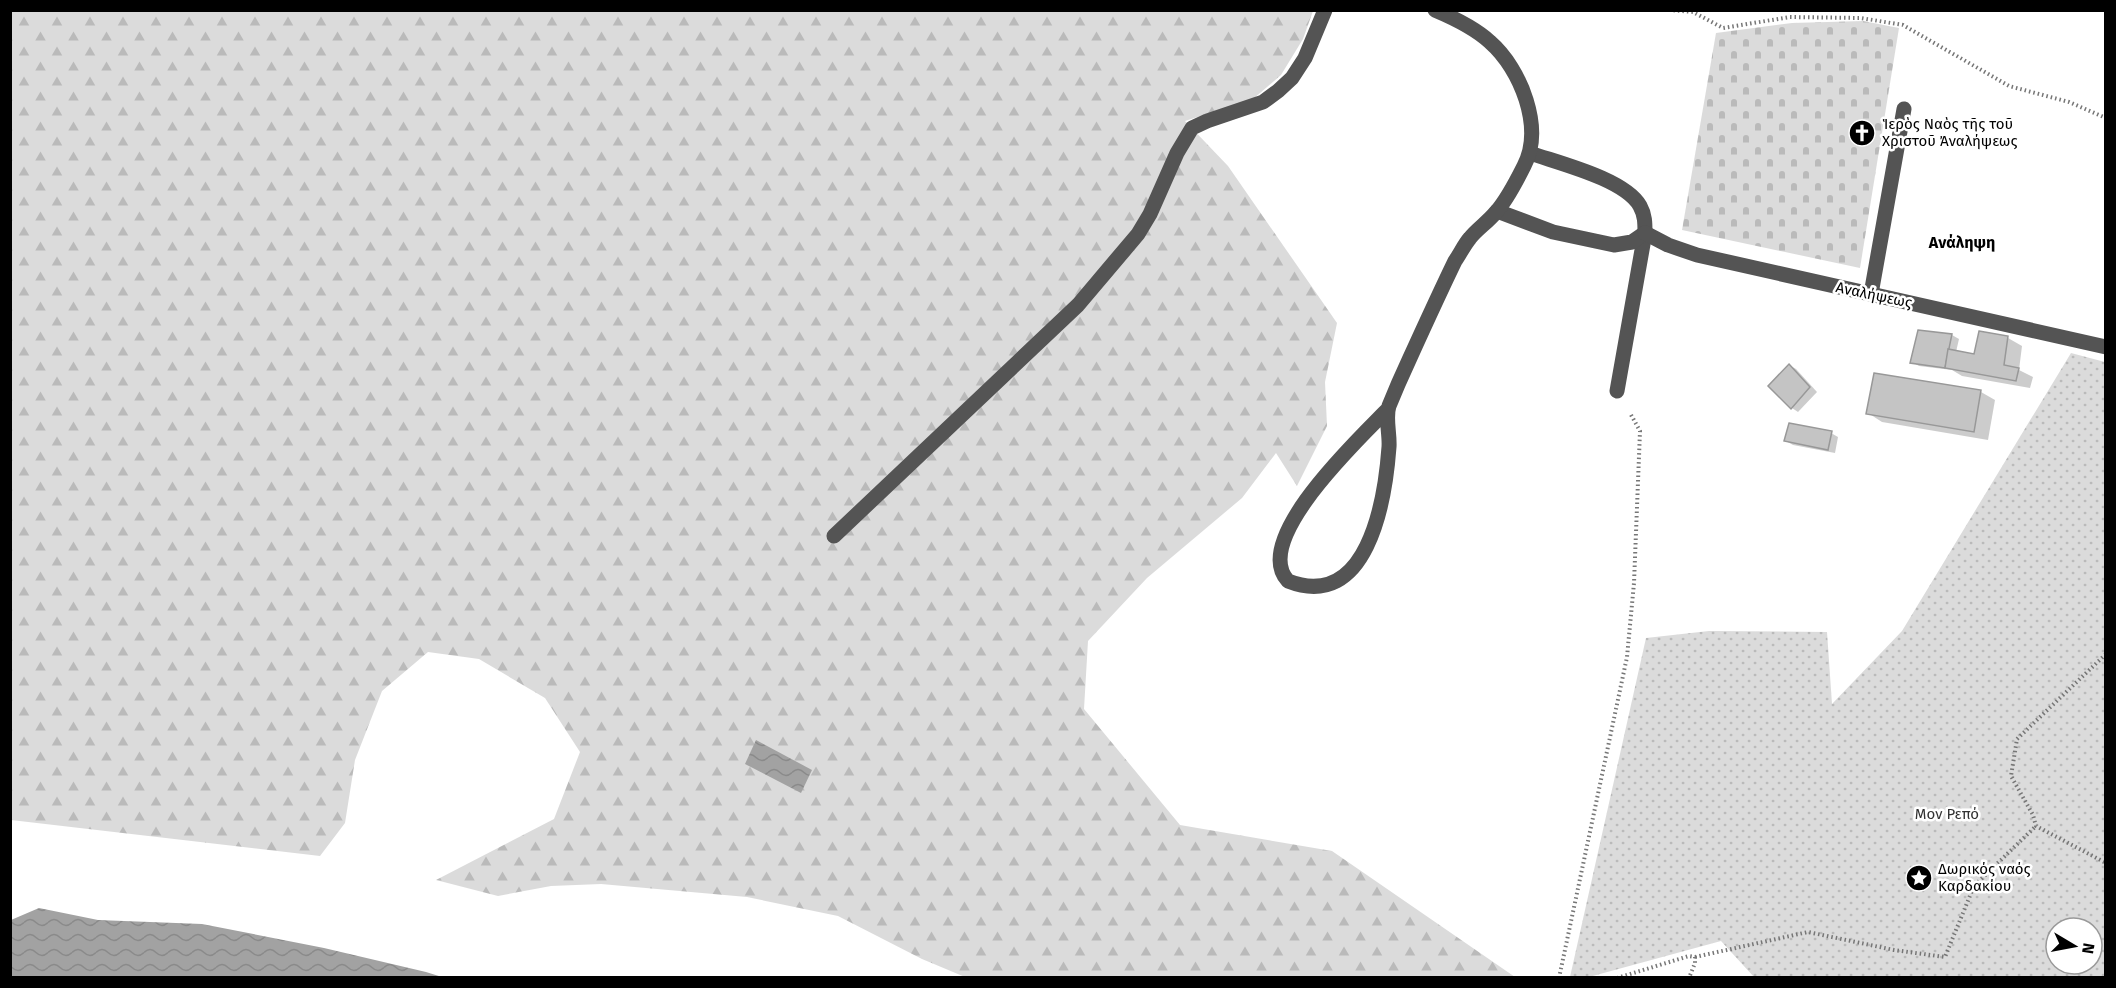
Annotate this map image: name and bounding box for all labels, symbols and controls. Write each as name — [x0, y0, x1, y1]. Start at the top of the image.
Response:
place label: Ἱερὸς Ναὸς τῆς τοῦ Χριστοῦ Ἀναλήψεως — [1882, 115, 2018, 150]
church icon: Ἱερὸς Ναὸς τῆς τοῦ Χριστοῦ Ἀναλήψεως — [1847, 118, 1877, 148]
district label: Ανάληψη — [1928, 233, 1995, 252]
street label: Αναλήψεως — [1834, 278, 1914, 312]
park label: Μον Ρεπό — [1915, 805, 1979, 823]
place label: Δωρικός ναός Καρδακίου — [1938, 860, 2031, 895]
place icon: Δωρικός ναός Καρδακίου — [1904, 863, 1934, 893]
north arrow — [2044, 916, 2104, 976]
text: N — [2078, 942, 2099, 955]

